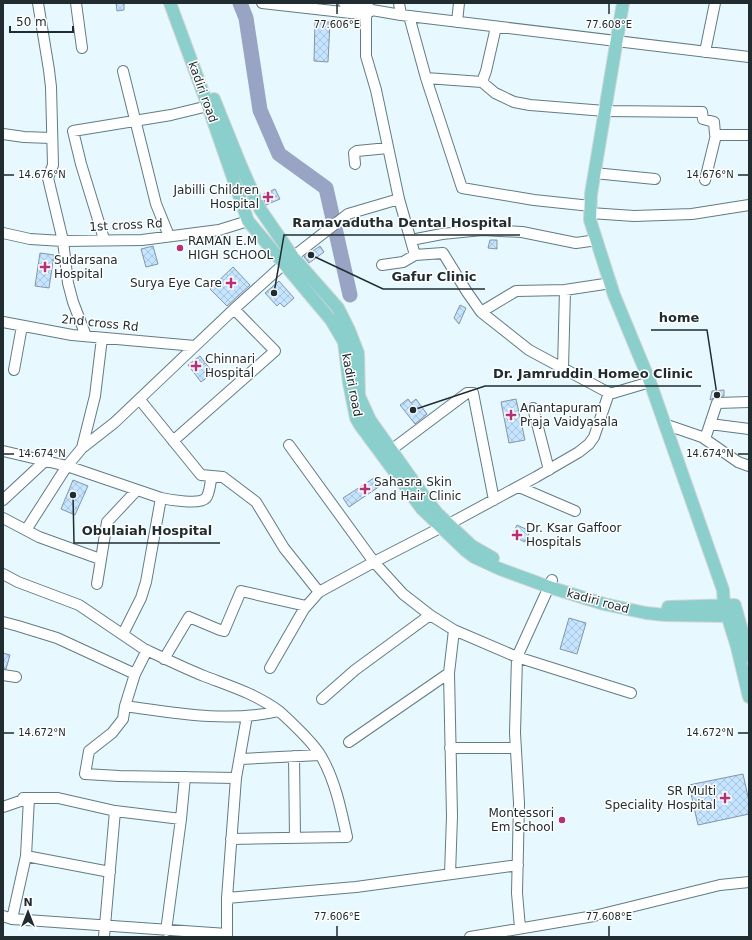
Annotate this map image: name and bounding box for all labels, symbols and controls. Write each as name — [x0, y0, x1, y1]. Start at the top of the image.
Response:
scale bar — [10, 8, 73, 34]
text: 50 m — [16, 15, 47, 29]
text: 77.606°E — [314, 19, 360, 30]
text: 77.608°E — [586, 19, 632, 30]
street label: kadiri road — [185, 59, 221, 125]
text: 14.676°N — [18, 169, 66, 180]
text: 14.676°N — [686, 169, 734, 180]
place label: Jabilli Children Hospital — [172, 183, 259, 211]
marker: Jabilli Children Hospital — [262, 191, 274, 203]
callout: Ramavadutha Dental Hospital — [284, 210, 520, 235]
text: Ramavadutha Dental Hospital — [292, 215, 512, 230]
street label: 1st cross Rd — [89, 216, 163, 234]
place label: RAMAN E.M HIGH SCHOOL — [188, 234, 274, 262]
marker: RAMAN E.M HIGH SCHOOL — [175, 243, 185, 253]
place label: Sudarsana Hospital — [54, 253, 118, 281]
marker: Sudarsana Hospital — [39, 261, 51, 273]
callout: Gafur Clinic — [383, 264, 485, 289]
text: Gafur Clinic — [391, 269, 477, 284]
place label: Surya Eye Care — [130, 276, 222, 290]
marker: Surya Eye Care — [225, 277, 237, 289]
callout: home — [651, 305, 707, 330]
text: home — [659, 310, 699, 325]
street label: 2nd cross Rd — [61, 312, 139, 334]
place label: Chinnari Hospital — [205, 352, 255, 380]
street label: kadiri road — [339, 352, 365, 418]
marker: Chinnari Hospital — [190, 360, 202, 372]
callout: Dr. Jamruddin Homeo Clinic — [485, 361, 701, 386]
text: Dr. Jamruddin Homeo Clinic — [493, 366, 693, 381]
place label: Anantapuram Praja Vaidyasala — [520, 401, 618, 429]
marker: Anantapuram Praja Vaidyasala — [505, 409, 517, 421]
text: 14.674°N — [18, 448, 66, 459]
text: 14.674°N — [686, 448, 734, 459]
place label: Sahasra Skin and Hair Clinic — [374, 475, 461, 503]
marker: Sahasra Skin and Hair Clinic — [359, 483, 371, 495]
callout: Obulaiah Hospital — [74, 518, 220, 543]
place label: Dr. Ksar Gaffoor Hospitals — [526, 521, 622, 549]
text: Obulaiah Hospital — [82, 523, 212, 538]
marker: Dr. Ksar Gaffoor Hospitals — [511, 529, 523, 541]
street label: kadiri road — [565, 586, 631, 616]
text: 14.672°N — [18, 727, 66, 738]
text: 14.672°N — [686, 727, 734, 738]
place label: SR Multi Speciality Hospital — [605, 784, 716, 812]
marker: SR Multi Speciality Hospital — [719, 792, 731, 804]
place label: Montessori Em School — [488, 806, 554, 834]
marker: Montessori Em School — [557, 815, 567, 825]
north arrow — [8, 892, 48, 932]
text: N — [23, 896, 33, 909]
text: 77.606°E — [314, 911, 360, 922]
text: 77.608°E — [586, 911, 632, 922]

